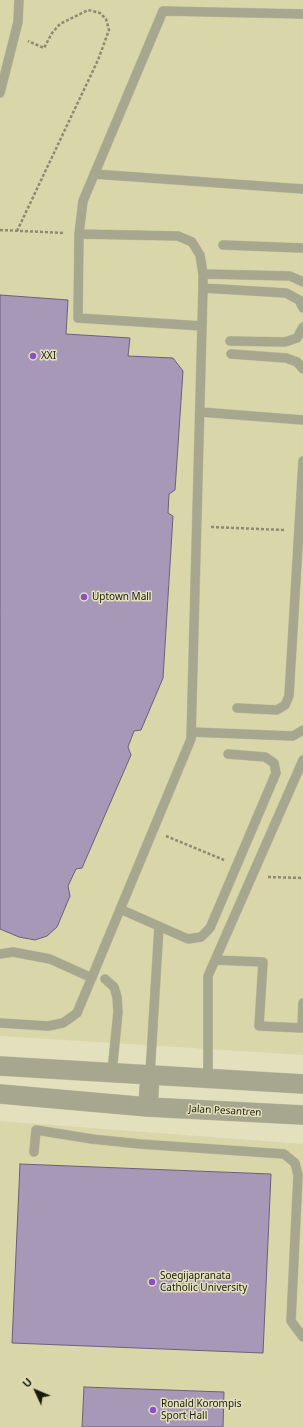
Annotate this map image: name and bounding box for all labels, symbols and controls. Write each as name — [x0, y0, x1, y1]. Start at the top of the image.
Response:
place label: XXI — [41, 350, 56, 362]
marker: XXI — [28, 351, 38, 361]
place label: Uptown Mall — [92, 591, 151, 603]
marker: Uptown Mall — [79, 592, 89, 602]
street label: Jalan Pesantren — [188, 1103, 262, 1119]
place label: Soegijapranata Catholic University — [160, 1270, 247, 1294]
marker: Soegijapranata Catholic University — [147, 1277, 157, 1287]
north arrow — [16, 1371, 56, 1411]
text: U — [19, 1374, 35, 1391]
place label: Ronald Korompis Sport Hall — [161, 1398, 241, 1422]
marker: Ronald Korompis Sport Hall — [148, 1405, 158, 1415]

